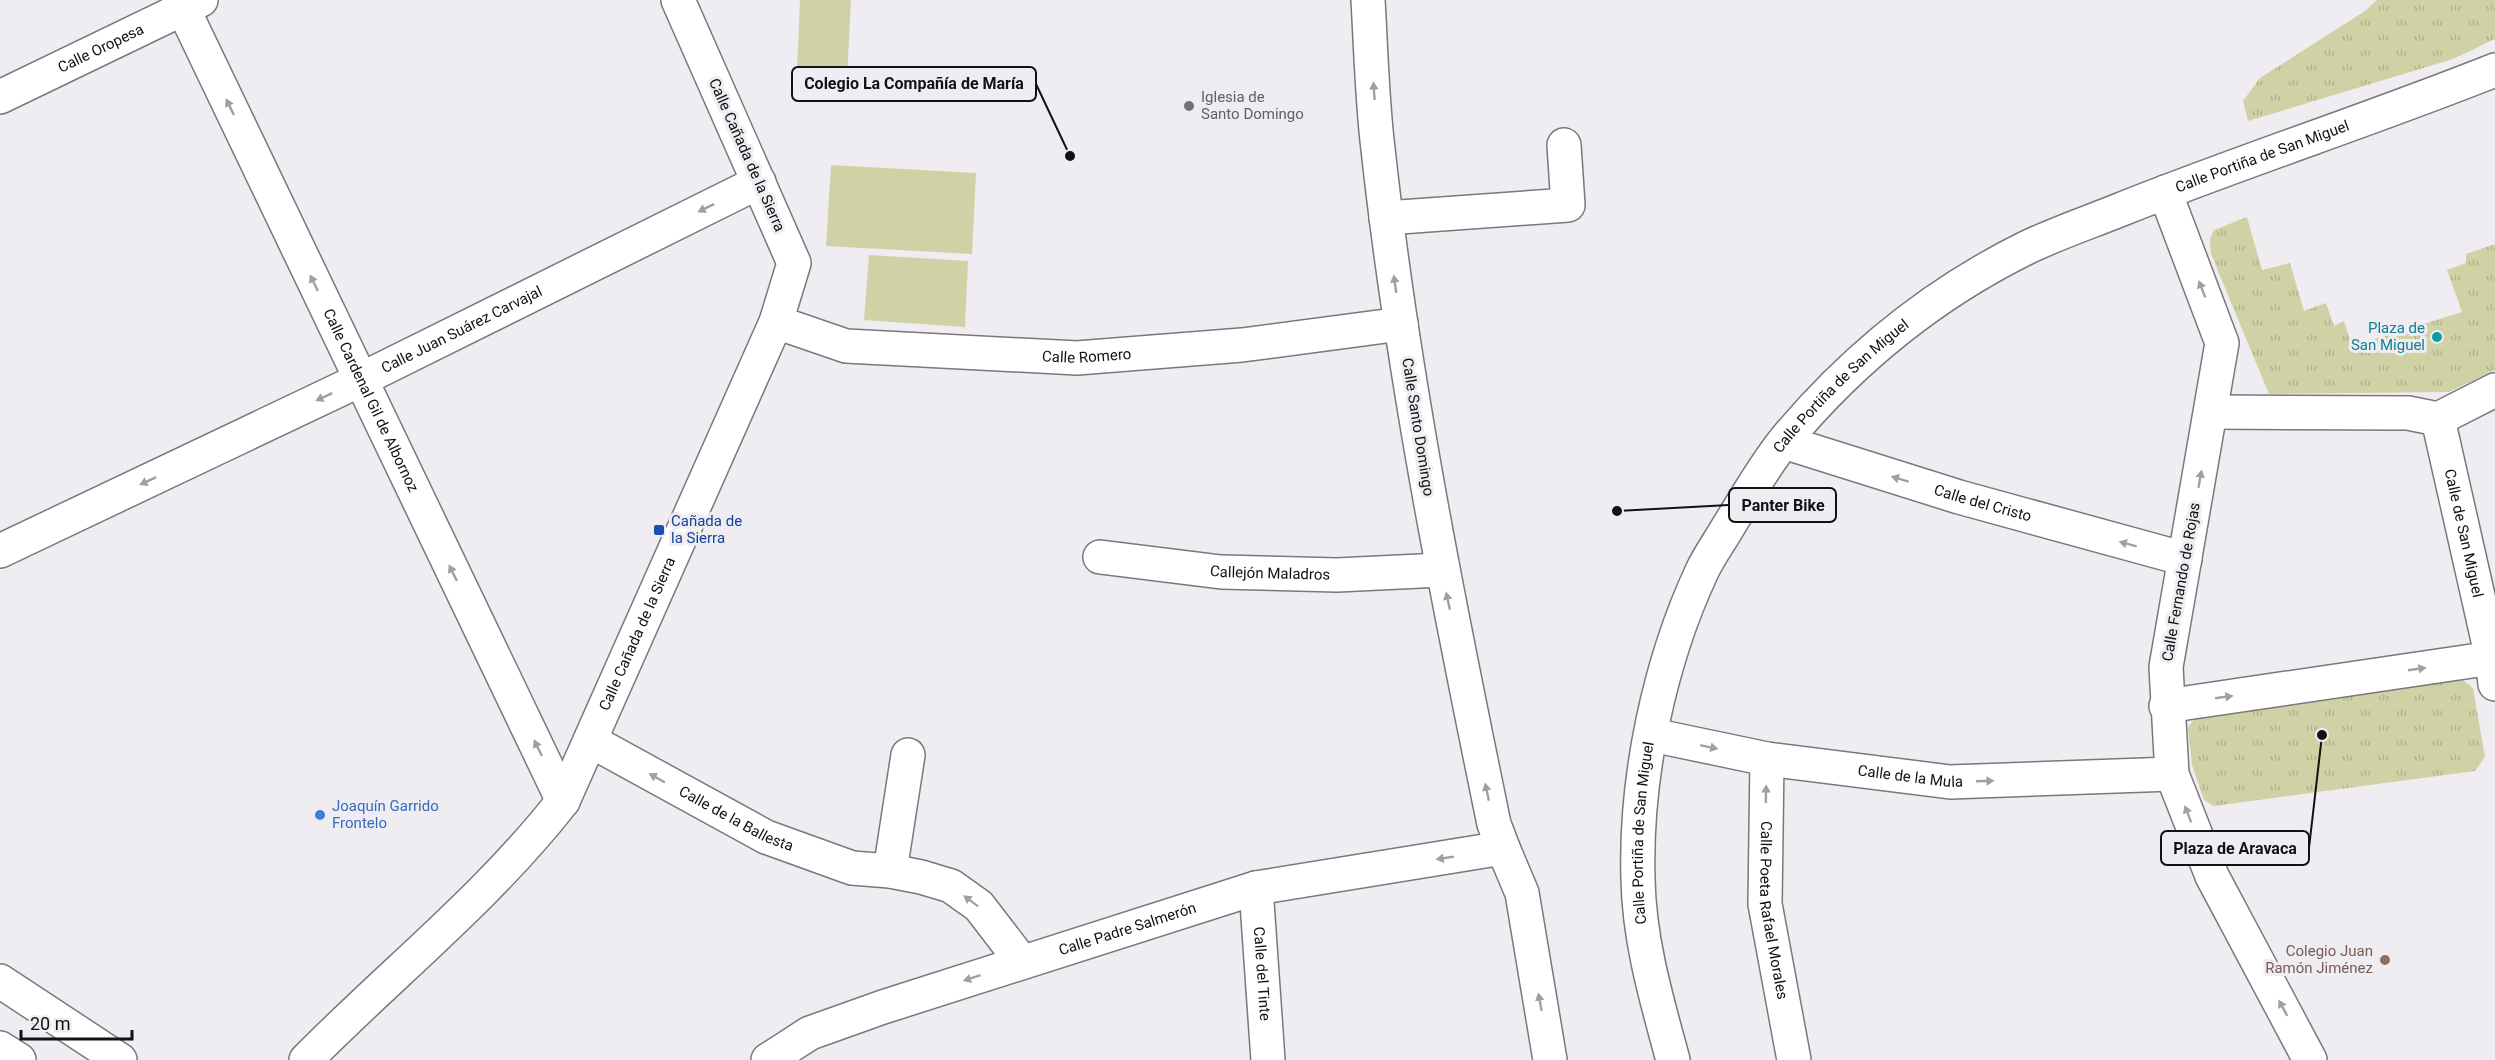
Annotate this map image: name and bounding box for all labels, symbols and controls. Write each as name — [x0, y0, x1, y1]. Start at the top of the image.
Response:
street label: Calle Oropesa — [55, 20, 147, 77]
callout: Colegio La Compañía de María — [792, 67, 1036, 101]
text: Colegio La Compañía de María — [804, 74, 1024, 93]
street label: Calle Cañada de la Sierra — [705, 76, 789, 234]
one-way arrow — [1369, 81, 1379, 100]
place label: Iglesia de Santo Domingo — [1201, 88, 1304, 123]
one-way arrow — [225, 99, 234, 116]
marker: Iglesia de Santo Domingo — [1182, 99, 1196, 113]
street label: Calle Portiña de San Miguel — [2173, 117, 2352, 196]
one-way arrow — [698, 204, 715, 213]
one-way arrow — [309, 275, 319, 292]
one-way arrow — [1391, 275, 1400, 294]
one-way arrow — [2197, 280, 2207, 298]
street label: Calle Juan Suárez Carvajal — [378, 282, 545, 377]
street label: Calle Cardenal Gil de Albornoz — [319, 306, 423, 495]
street label: Calle Portiña de San Miguel — [1769, 316, 1912, 456]
place label: Plaza de San Miguel — [2351, 319, 2425, 354]
marker: Plaza de San Miguel — [2430, 330, 2444, 344]
street label: Calle Romero — [1042, 345, 1132, 367]
street label: Calle Santo Domingo — [1398, 357, 1438, 497]
one-way arrow — [316, 392, 333, 401]
street label: Calle de San Miguel — [2441, 467, 2487, 599]
one-way arrow — [2195, 469, 2204, 488]
one-way arrow — [1891, 473, 1909, 483]
one-way arrow — [140, 476, 157, 485]
street label: Calle del Cristo — [1932, 481, 2033, 525]
callout: Panter Bike — [1729, 488, 1836, 522]
text: Panter Bike — [1741, 496, 1825, 515]
street label: Calle Fernando de Rojas — [2158, 501, 2204, 663]
place label: Cañada de la Sierra — [671, 512, 742, 547]
marker: Cañada de la Sierra — [652, 523, 666, 537]
one-way arrow — [2119, 538, 2138, 548]
street label: Calle Cañada de la Sierra — [595, 554, 679, 713]
street label: Callejón Maladros — [1209, 562, 1330, 584]
one-way arrow — [449, 564, 458, 581]
one-way arrow — [1443, 591, 1452, 610]
one-way arrow — [2408, 664, 2427, 673]
one-way arrow — [2215, 693, 2234, 702]
one-way arrow — [533, 740, 542, 757]
street label: Calle Portiña de San Miguel — [1629, 740, 1658, 926]
one-way arrow — [1699, 743, 1718, 752]
street label: Calle de la Mula — [1857, 761, 1963, 791]
one-way arrow — [648, 773, 665, 783]
one-way arrow — [1976, 776, 1995, 785]
street label: Calle de la Ballesta — [676, 782, 796, 855]
one-way arrow — [1482, 782, 1491, 801]
one-way arrow — [1761, 785, 1771, 804]
place label: Joaquín Garrido Frontelo — [332, 797, 439, 832]
one-way arrow — [2183, 805, 2193, 823]
marker: Joaquín Garrido Frontelo — [313, 808, 327, 822]
street label: Calle Poeta Rafael Morales — [1756, 821, 1792, 1001]
callout: Plaza de Aravaca — [2161, 831, 2309, 865]
text: Plaza de Aravaca — [2173, 839, 2297, 858]
one-way arrow — [1435, 853, 1454, 862]
one-way arrow — [964, 896, 979, 908]
street label: Calle Padre Salmerón — [1056, 899, 1198, 959]
street label: Calle del Tinte — [1250, 926, 1274, 1021]
place label: Colegio Juan Ramón Jiménez — [2265, 942, 2373, 977]
marker: Colegio Juan Ramón Jiménez — [2378, 953, 2392, 967]
one-way arrow — [963, 974, 981, 983]
one-way arrow — [1535, 993, 1544, 1012]
one-way arrow — [2278, 1000, 2288, 1017]
scale bar — [21, 1003, 132, 1041]
text: 20 m — [30, 1013, 70, 1034]

